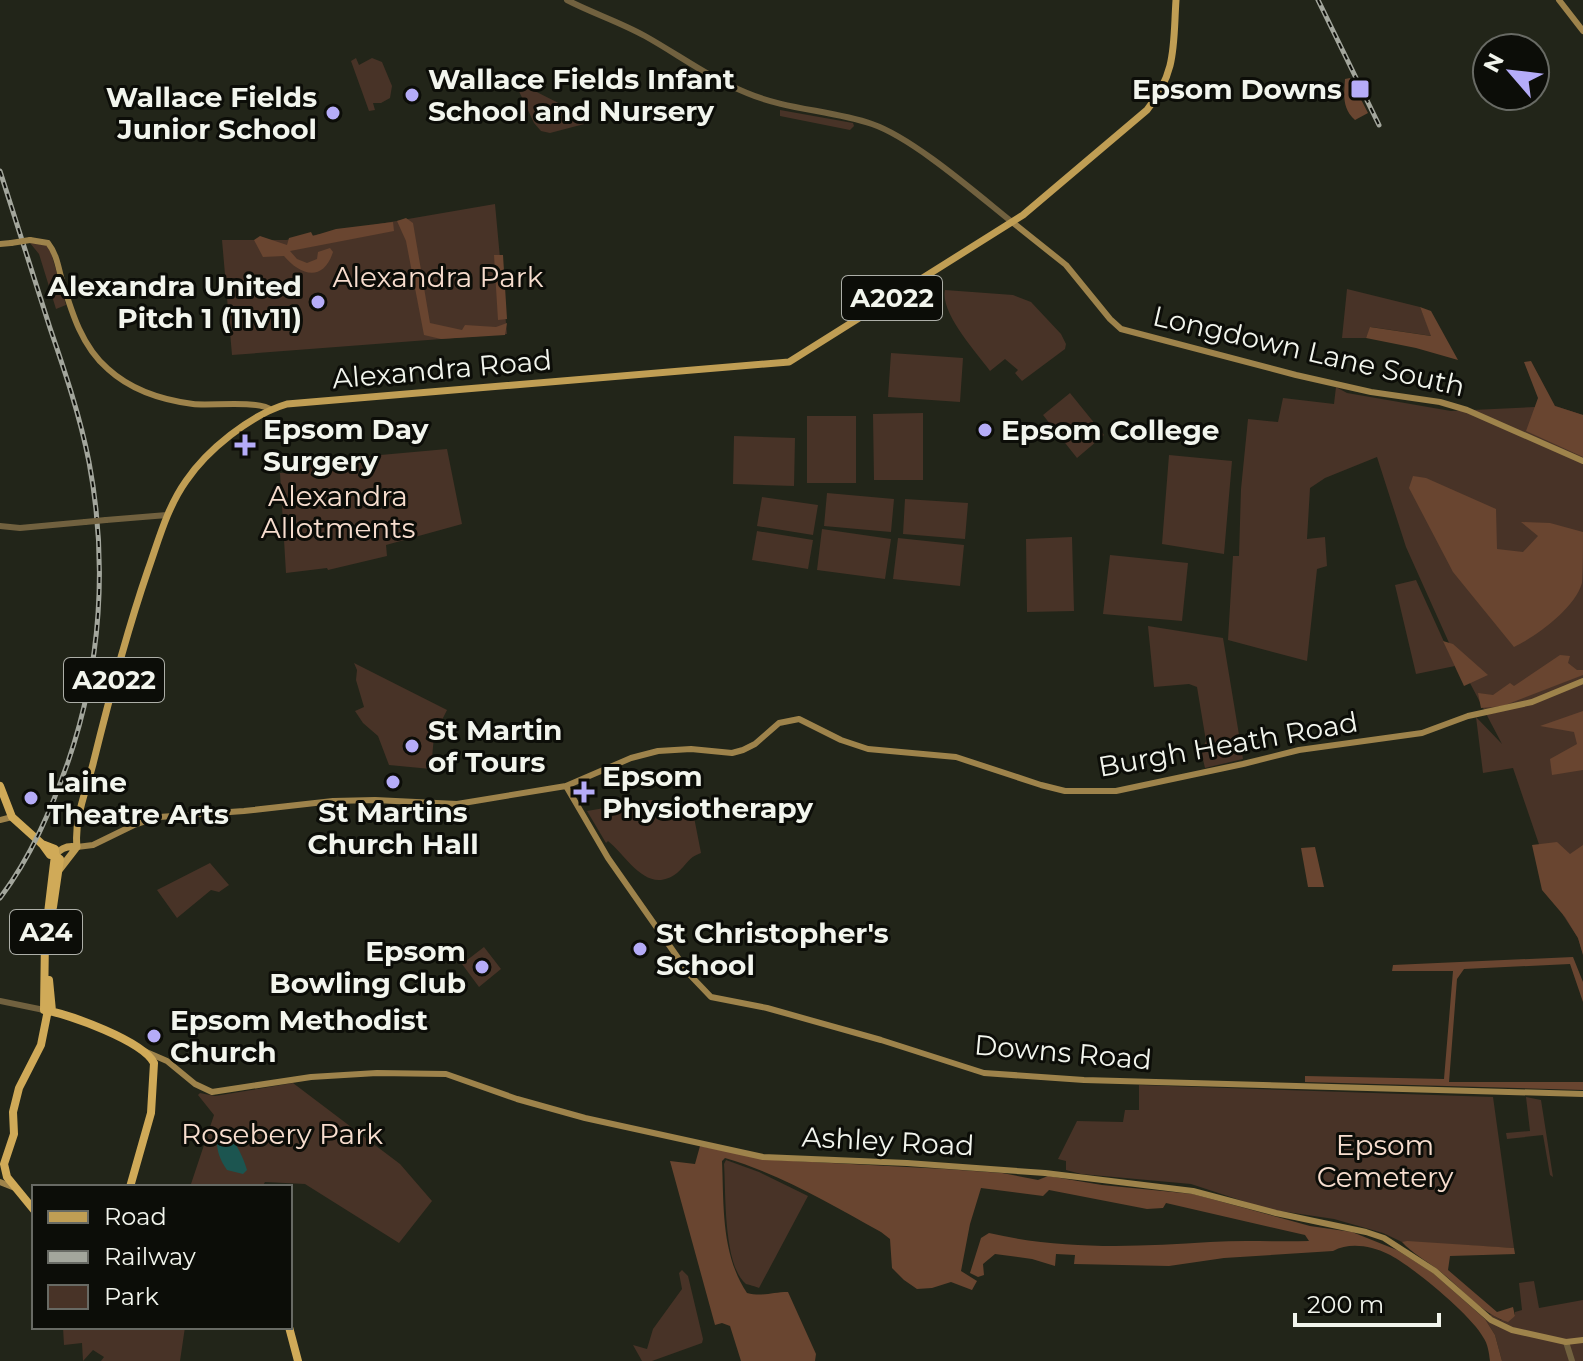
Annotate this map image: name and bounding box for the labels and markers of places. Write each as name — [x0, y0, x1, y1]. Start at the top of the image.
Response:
place label: Wallace Fields Infant School and Nursery — [428, 62, 735, 128]
place label: Epsom Downs — [1132, 72, 1342, 106]
marker: Epsom Downs — [1349, 78, 1371, 100]
place label: Wallace Fields Junior School — [106, 80, 317, 146]
marker: Wallace Fields Infant School and Nursery — [403, 86, 421, 104]
marker: Wallace Fields Junior School — [324, 104, 342, 122]
place label: Alexandra United Pitch 1 (11v11) — [47, 269, 302, 335]
marker: Alexandra United Pitch 1 (11v11) — [309, 293, 327, 311]
place label: Epsom Day Surgery — [263, 412, 429, 478]
place label: Epsom College — [1001, 413, 1220, 447]
marker: Epsom College — [976, 421, 994, 439]
marker: Epsom Day Surgery — [234, 434, 256, 456]
place label: St Martin of Tours — [428, 713, 562, 779]
marker: St Martin of Tours — [403, 737, 421, 755]
place label: Epsom Physiotherapy — [602, 759, 813, 825]
place label: Laine Theatre Arts — [47, 765, 229, 831]
marker: St Martins Church Hall — [384, 773, 402, 791]
marker: Epsom Physiotherapy — [573, 781, 595, 803]
marker: Laine Theatre Arts — [22, 789, 40, 807]
place label: St Martins Church Hall — [307, 795, 479, 861]
place label: St Christopher's School — [656, 916, 889, 982]
place label: Epsom Bowling Club — [269, 934, 466, 1000]
marker: St Christopher's School — [631, 940, 649, 958]
marker: Epsom Bowling Club — [473, 958, 491, 976]
place label: Epsom Methodist Church — [170, 1003, 428, 1069]
marker: Epsom Methodist Church — [145, 1027, 163, 1045]

